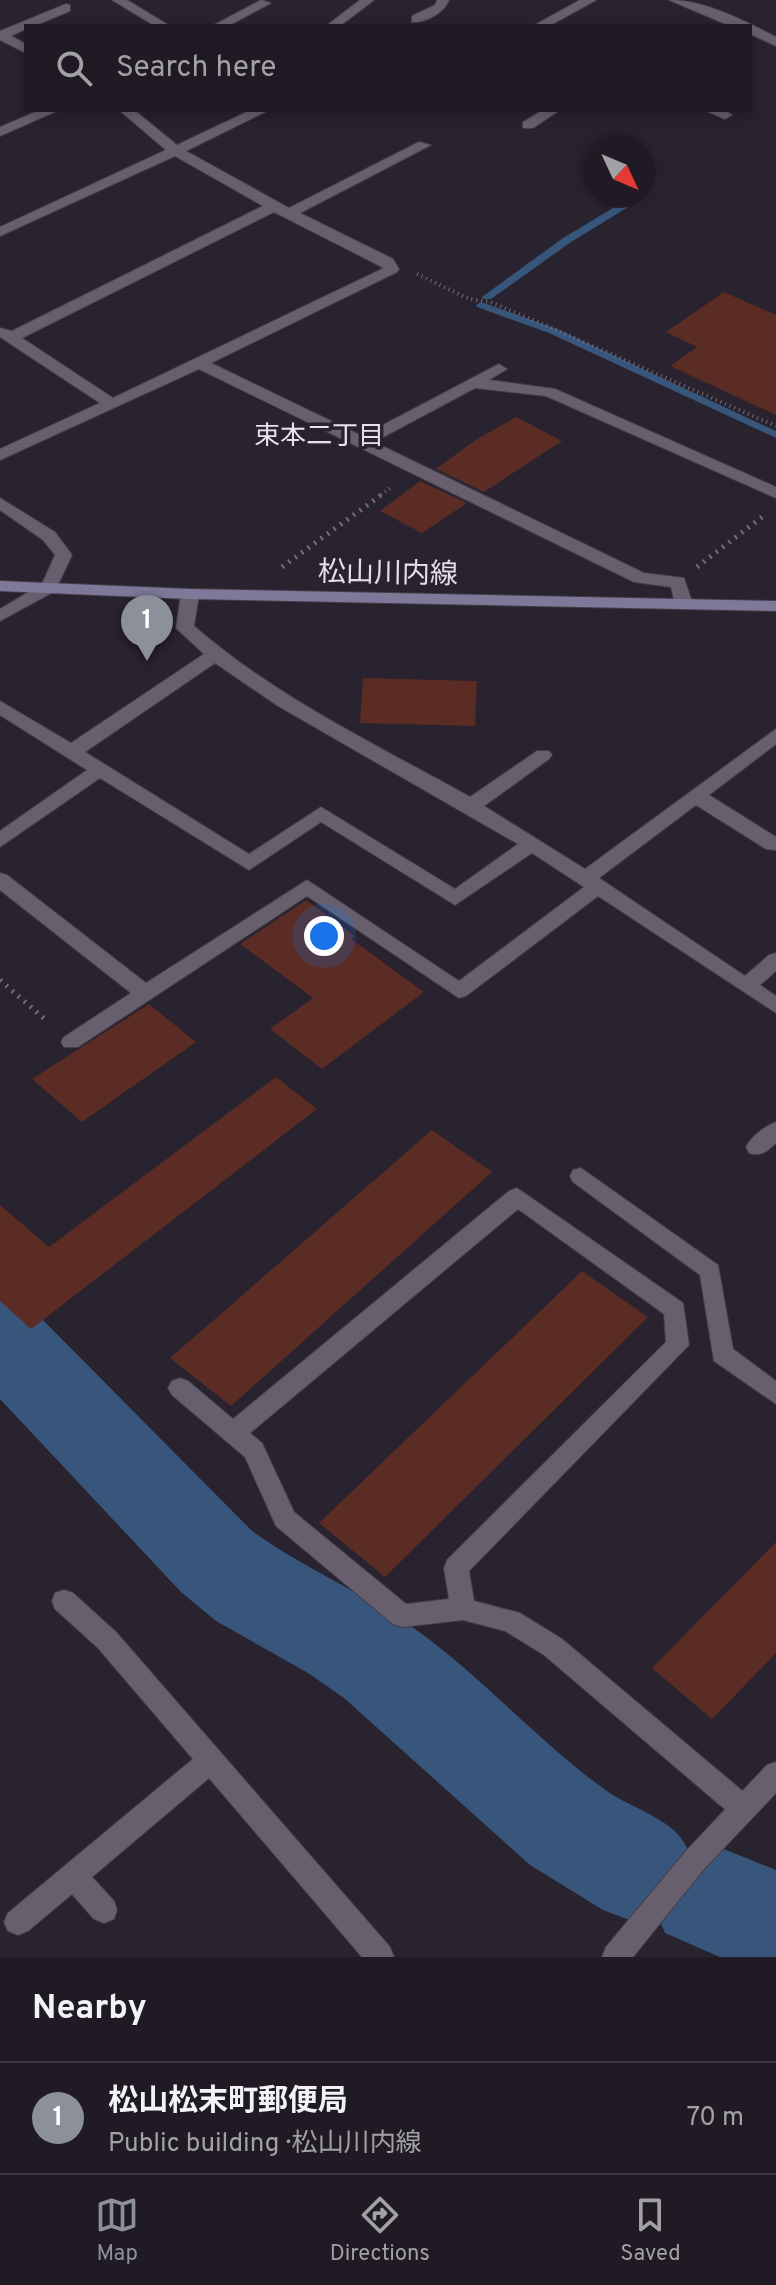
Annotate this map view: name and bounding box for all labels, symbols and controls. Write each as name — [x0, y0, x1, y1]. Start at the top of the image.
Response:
search box — [24, 24, 752, 112]
icon: search — [52, 46, 96, 90]
text: Search here — [116, 50, 276, 87]
north arrow — [584, 136, 656, 208]
district label: 束本二丁目 — [254, 421, 384, 454]
street label: 松山川内線 — [318, 556, 458, 594]
pin: 1 — [121, 595, 173, 661]
your location — [304, 916, 344, 956]
text: Nearby — [32, 1988, 147, 2031]
text: 松山松末町郵便局 — [108, 2084, 348, 2121]
text: 1 — [53, 2102, 63, 2135]
text: 70 m — [686, 2102, 744, 2135]
text: Public building · 松山川内線 — [108, 2128, 422, 2161]
tab: Map — [95, 2193, 139, 2268]
tab: Directions — [330, 2193, 430, 2268]
tab: Saved — [620, 2193, 681, 2268]

